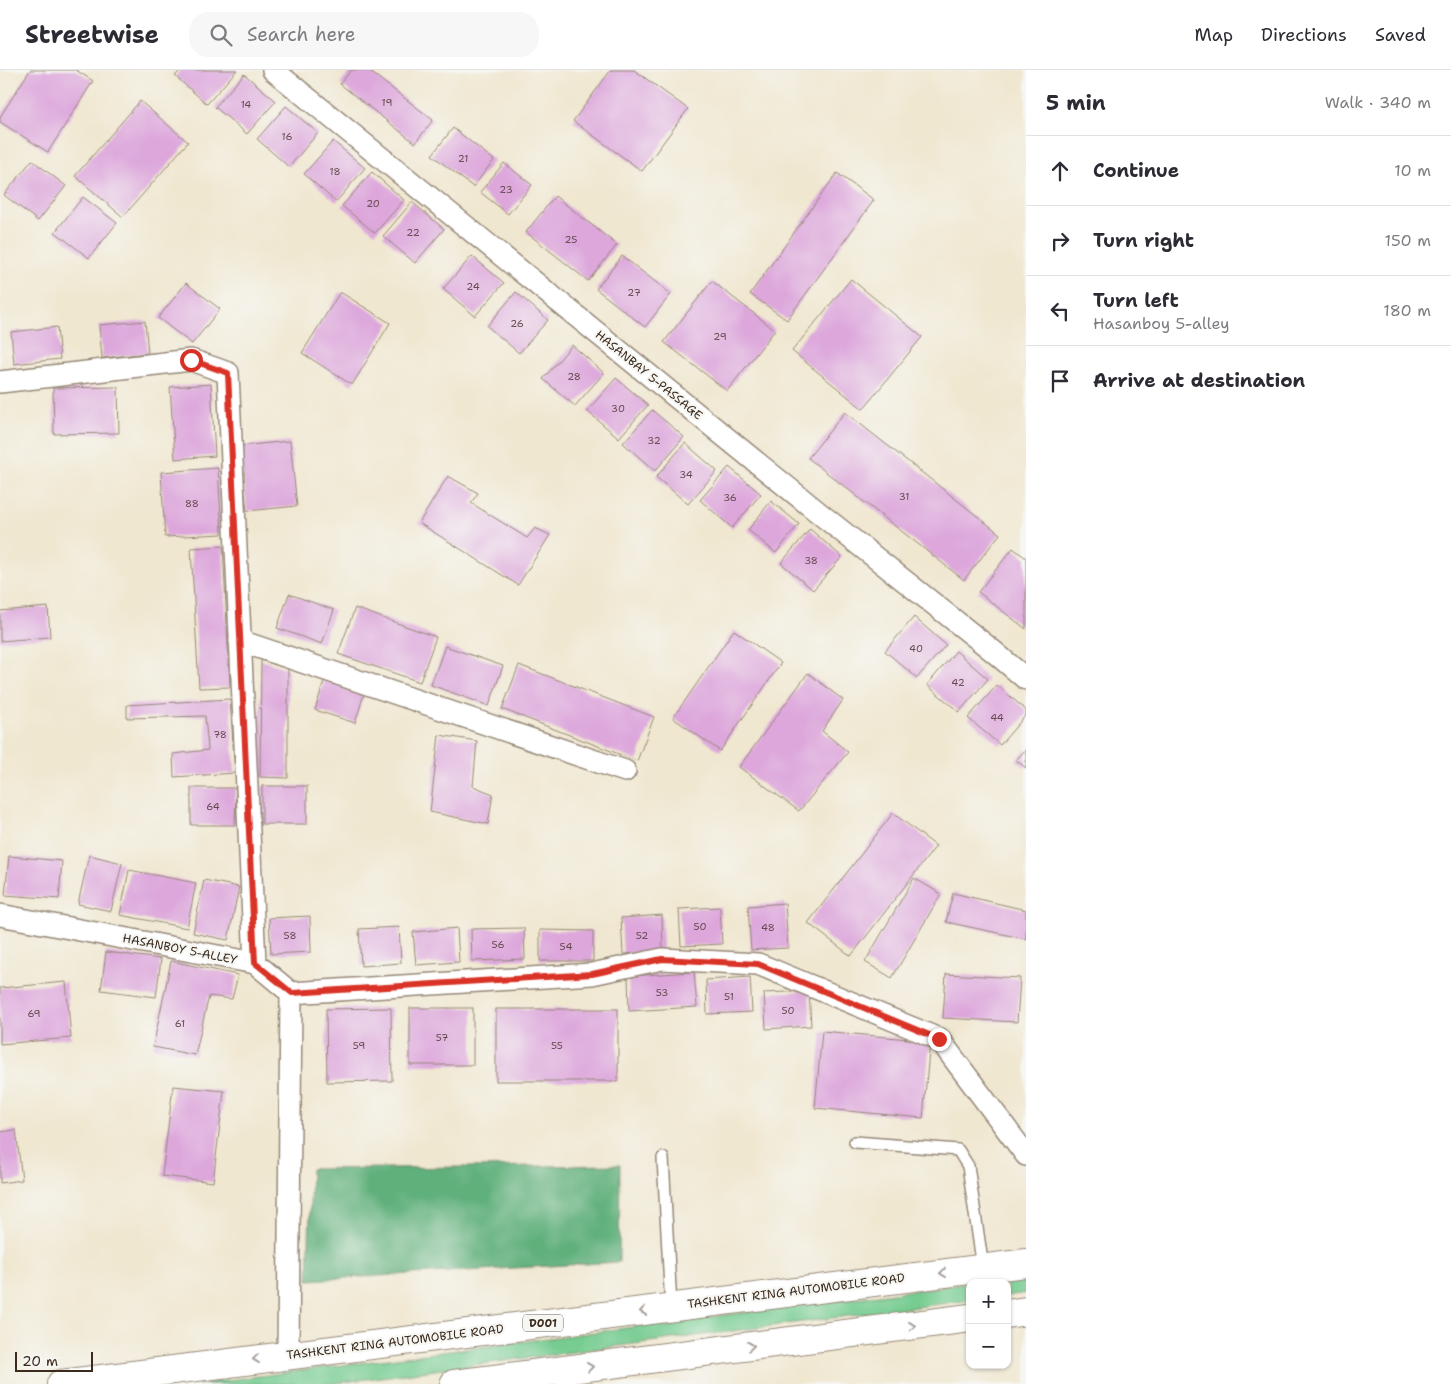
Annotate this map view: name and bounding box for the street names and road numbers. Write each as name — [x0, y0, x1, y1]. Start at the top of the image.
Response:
street label: HASANBAY 5-PASSAGE — [592, 327, 706, 423]
street label: HASANBOY 5-ALLEY — [121, 930, 239, 968]
street label: TASHKENT RING AUTOMOBILE ROAD — [686, 1270, 906, 1312]
road number: D001 — [523, 1314, 563, 1332]
street label: TASHKENT RING AUTOMOBILE ROAD — [285, 1321, 505, 1363]

